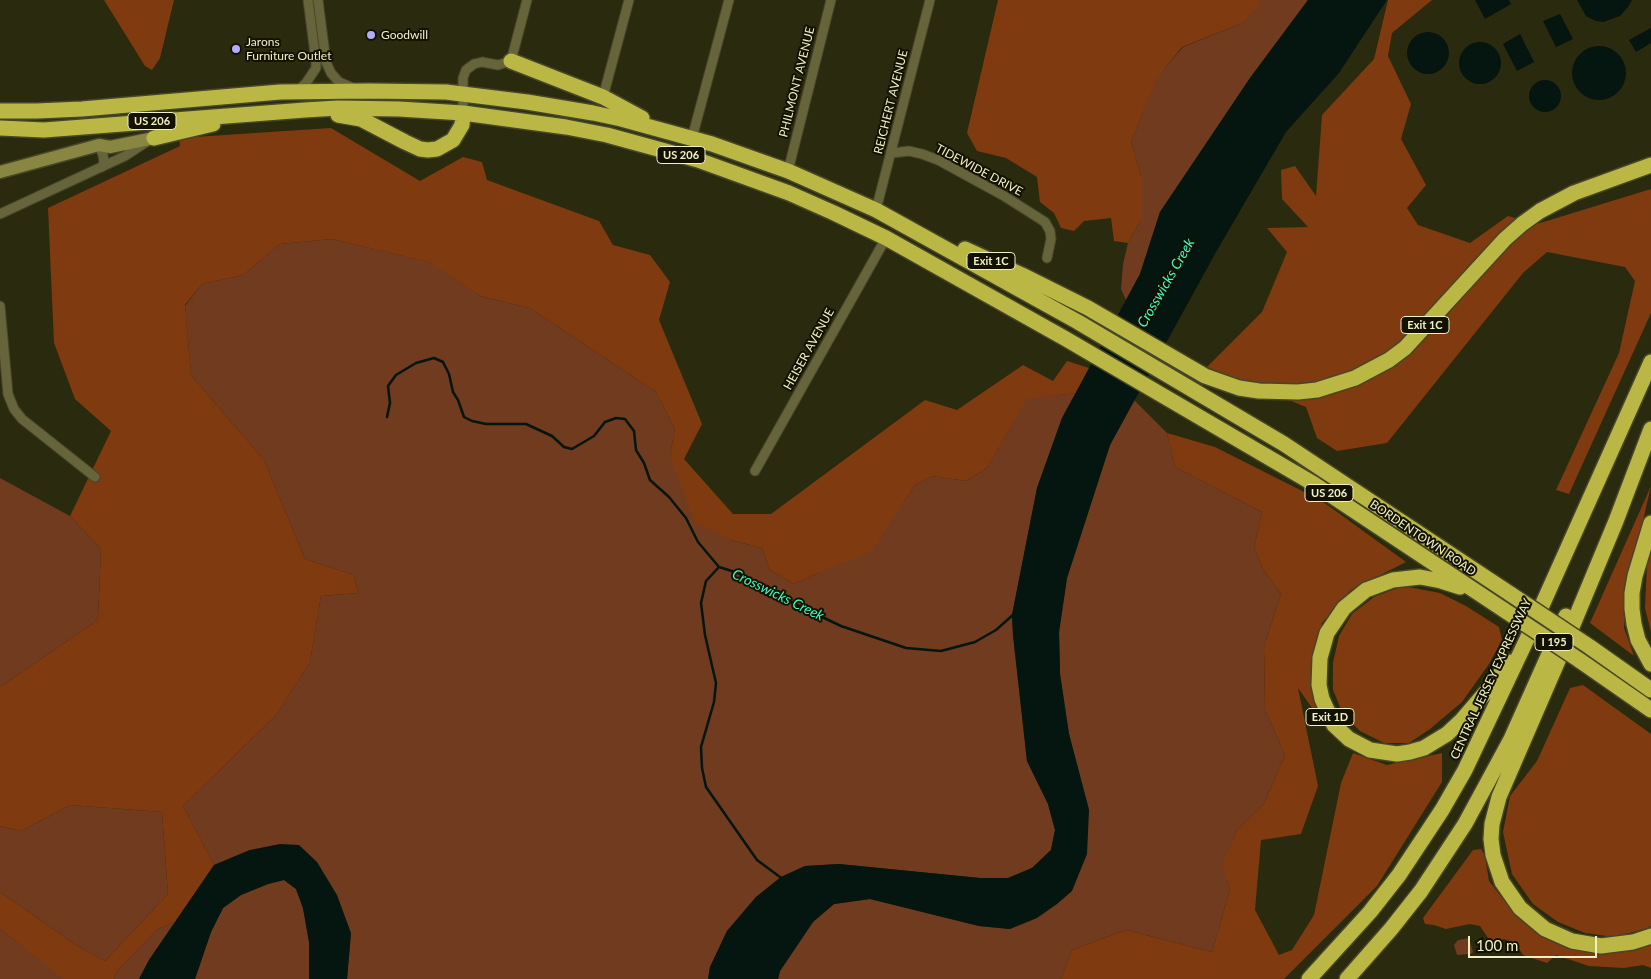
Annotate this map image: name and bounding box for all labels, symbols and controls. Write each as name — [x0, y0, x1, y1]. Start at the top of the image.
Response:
street label: PHILMONT AVENUE — [776, 25, 818, 139]
place label: Goodwill — [381, 28, 428, 42]
marker: Goodwill — [365, 29, 377, 41]
place label: Jarons Furniture Outlet — [246, 35, 331, 63]
marker: Jarons Furniture Outlet — [230, 43, 242, 55]
street label: REICHERT AVENUE — [871, 48, 911, 156]
road number: US 206 — [128, 112, 176, 130]
street label: TIDEWIDE DRIVE — [933, 141, 1025, 199]
road number: US 206 — [657, 146, 705, 164]
water label: Crosswicks Creek — [1134, 235, 1198, 331]
road number: Exit 1C — [967, 252, 1015, 270]
street label: HEISER AVENUE — [781, 306, 837, 392]
road number: Exit 1C — [1401, 316, 1449, 334]
road number: US 206 — [1305, 484, 1353, 502]
street label: BORDENTOWN ROAD — [1367, 497, 1479, 579]
water label: Crosswicks Creek — [729, 566, 827, 624]
street label: CENTRAL JERSEY EXPRESSWAY — [1447, 596, 1535, 762]
road number: I 195 — [1535, 634, 1573, 650]
road number: Exit 1D — [1306, 709, 1354, 726]
scale bar — [1471, 926, 1600, 958]
text: 100 m — [1476, 936, 1518, 954]

